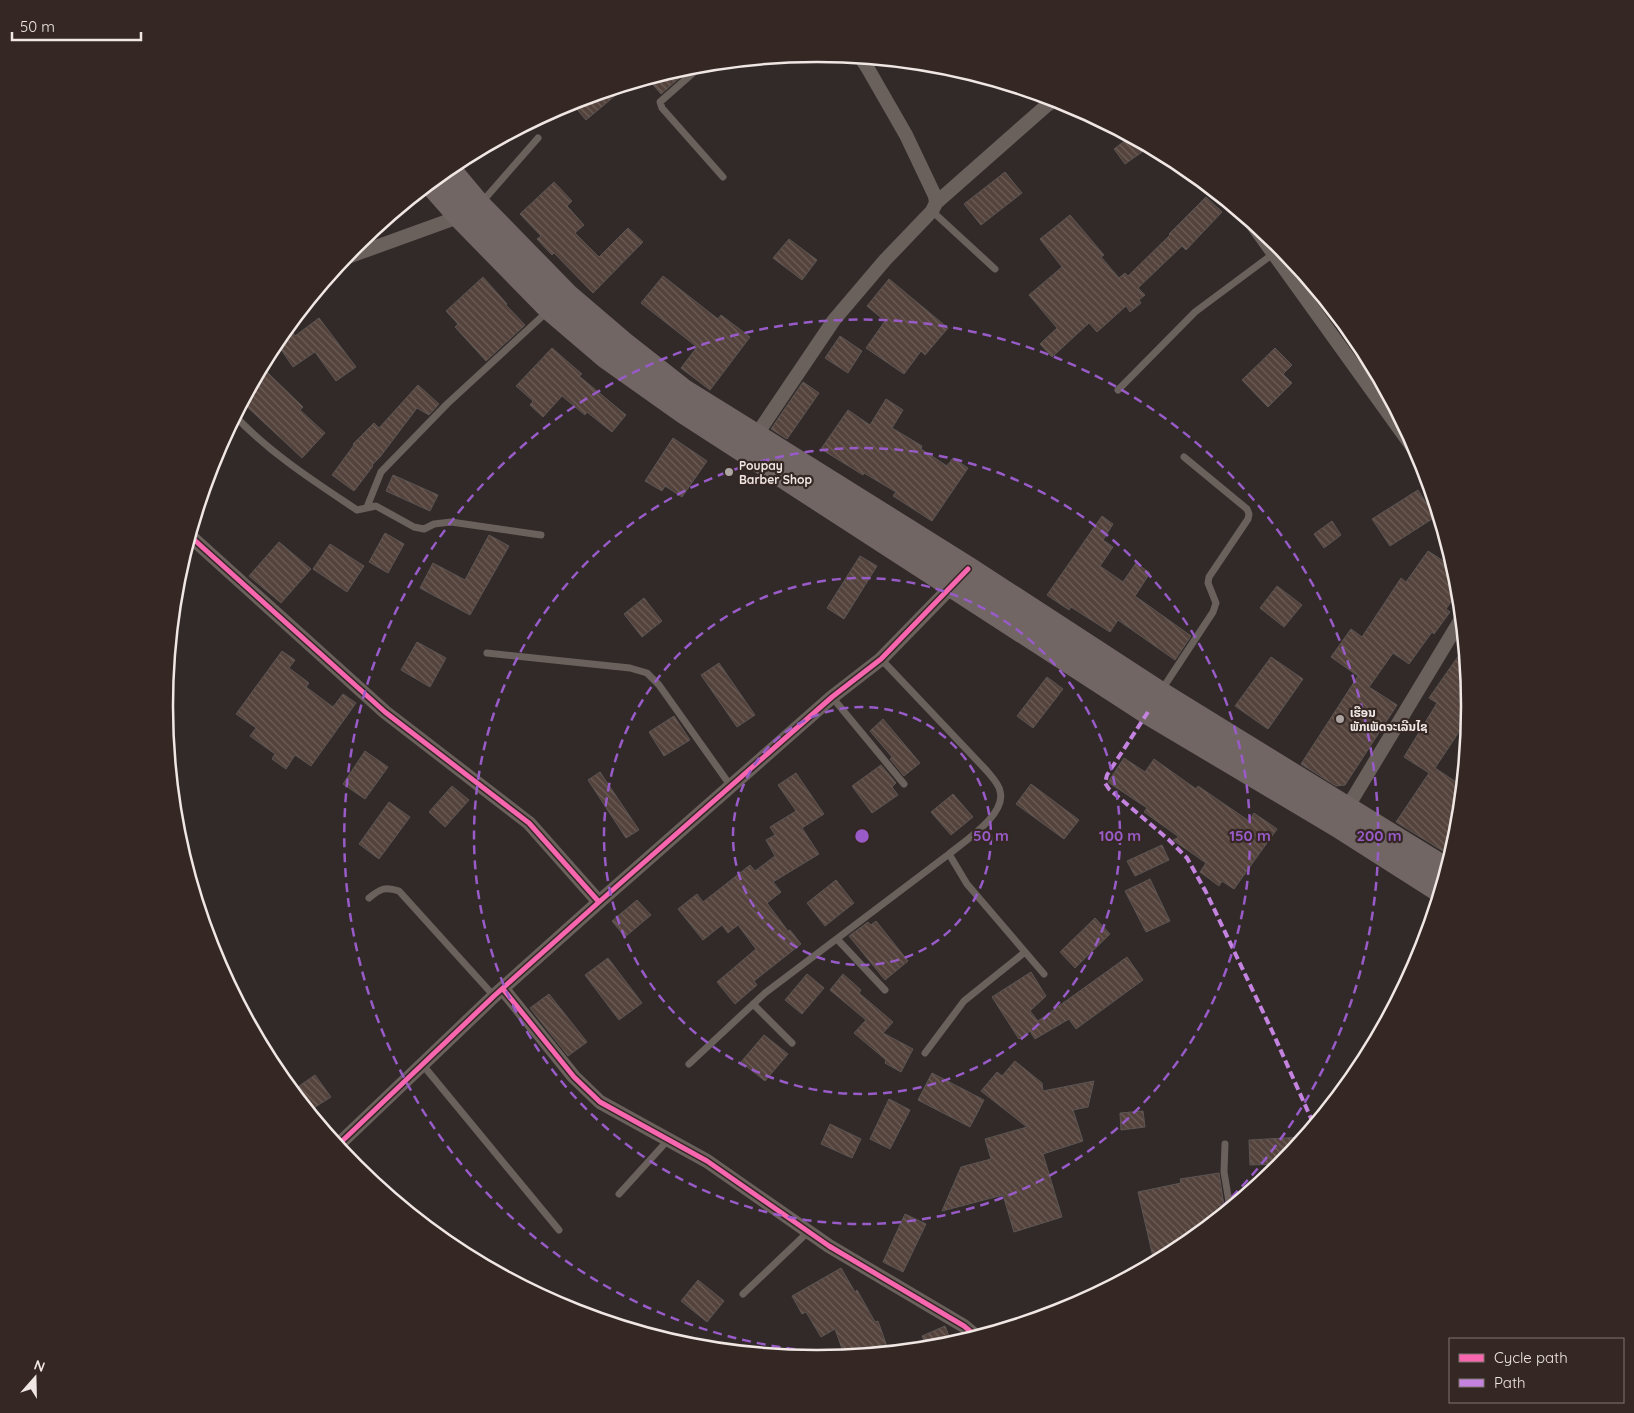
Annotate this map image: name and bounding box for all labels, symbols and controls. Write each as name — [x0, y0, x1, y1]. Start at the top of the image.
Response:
scale bar — [12, 10, 141, 42]
text: 50 m — [20, 17, 55, 36]
place label: Poupay Barber Shop — [739, 458, 812, 487]
marker: Poupay Barber Shop — [723, 466, 735, 478]
place label: ເຮືອນ ພັກເພັດຈະເລີນໄຊ — [1350, 705, 1428, 734]
marker: ເຮືອນ ພັກເພັດຈະເລີນໄຊ — [1334, 713, 1346, 725]
text: 50 m — [973, 826, 1009, 845]
text: 100 m — [1099, 826, 1141, 845]
text: 150 m — [1229, 826, 1271, 845]
text: 200 m — [1357, 826, 1402, 845]
centre of rings — [853, 827, 871, 845]
legend — [1449, 1338, 1624, 1403]
text: Cycle path — [1494, 1348, 1568, 1367]
north arrow — [10, 1353, 60, 1403]
text: N — [32, 1356, 47, 1376]
text: Path — [1494, 1373, 1526, 1392]

